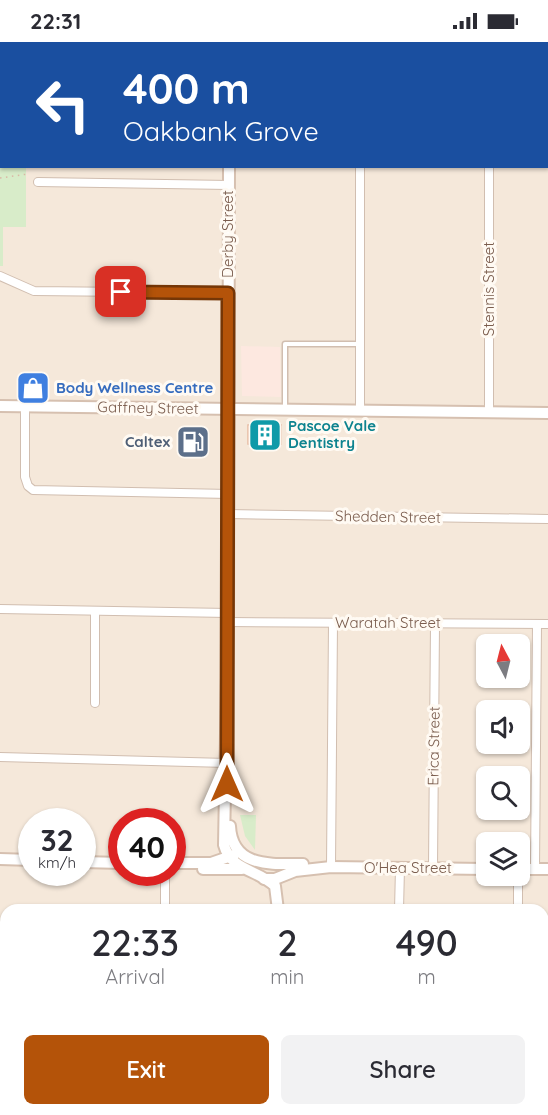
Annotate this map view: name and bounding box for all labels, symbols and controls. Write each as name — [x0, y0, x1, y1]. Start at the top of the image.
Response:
text: 22:31 — [30, 7, 81, 35]
text: 400 m — [123, 62, 250, 115]
icon: left — [24, 66, 102, 144]
text: Oakbank Grove — [123, 114, 319, 148]
street label: Derby Street — [218, 190, 237, 278]
street label: Stennis Street — [479, 242, 498, 336]
pin — [95, 266, 146, 317]
icon: arrive — [104, 275, 137, 308]
shop icon: Body Wellness Centre — [15, 370, 51, 406]
place label: Body Wellness Centre — [56, 378, 213, 397]
street label: Gaffney Street — [97, 397, 199, 418]
place label: Pascoe Vale Dentistry — [288, 416, 376, 452]
building icon: Pascoe Vale Dentistry — [247, 417, 283, 453]
fuel station icon: Caltex — [175, 424, 211, 460]
place label: Caltex — [125, 432, 171, 451]
street label: Shedden Street — [335, 506, 441, 527]
street label: Waratah Street — [335, 613, 441, 632]
north arrow — [476, 634, 530, 688]
map controls — [476, 634, 530, 886]
button: sound — [476, 700, 530, 754]
street label: Erica Street — [423, 706, 444, 786]
position arrow — [195, 752, 259, 816]
button: search — [476, 766, 530, 820]
speed limit sign: 40 — [108, 808, 186, 886]
text: 32 — [40, 821, 74, 859]
button: layers — [476, 832, 530, 886]
text: km/h — [38, 853, 76, 872]
street label: O'Hea Street — [364, 858, 452, 877]
text: 22:33 — [91, 920, 179, 965]
text: 2 — [277, 920, 298, 965]
text: 490 — [396, 920, 458, 965]
text: Arrival — [105, 964, 165, 989]
text: min — [270, 964, 304, 989]
text: m — [418, 964, 436, 989]
button: Exit — [24, 1035, 269, 1104]
button: Share — [281, 1035, 525, 1104]

